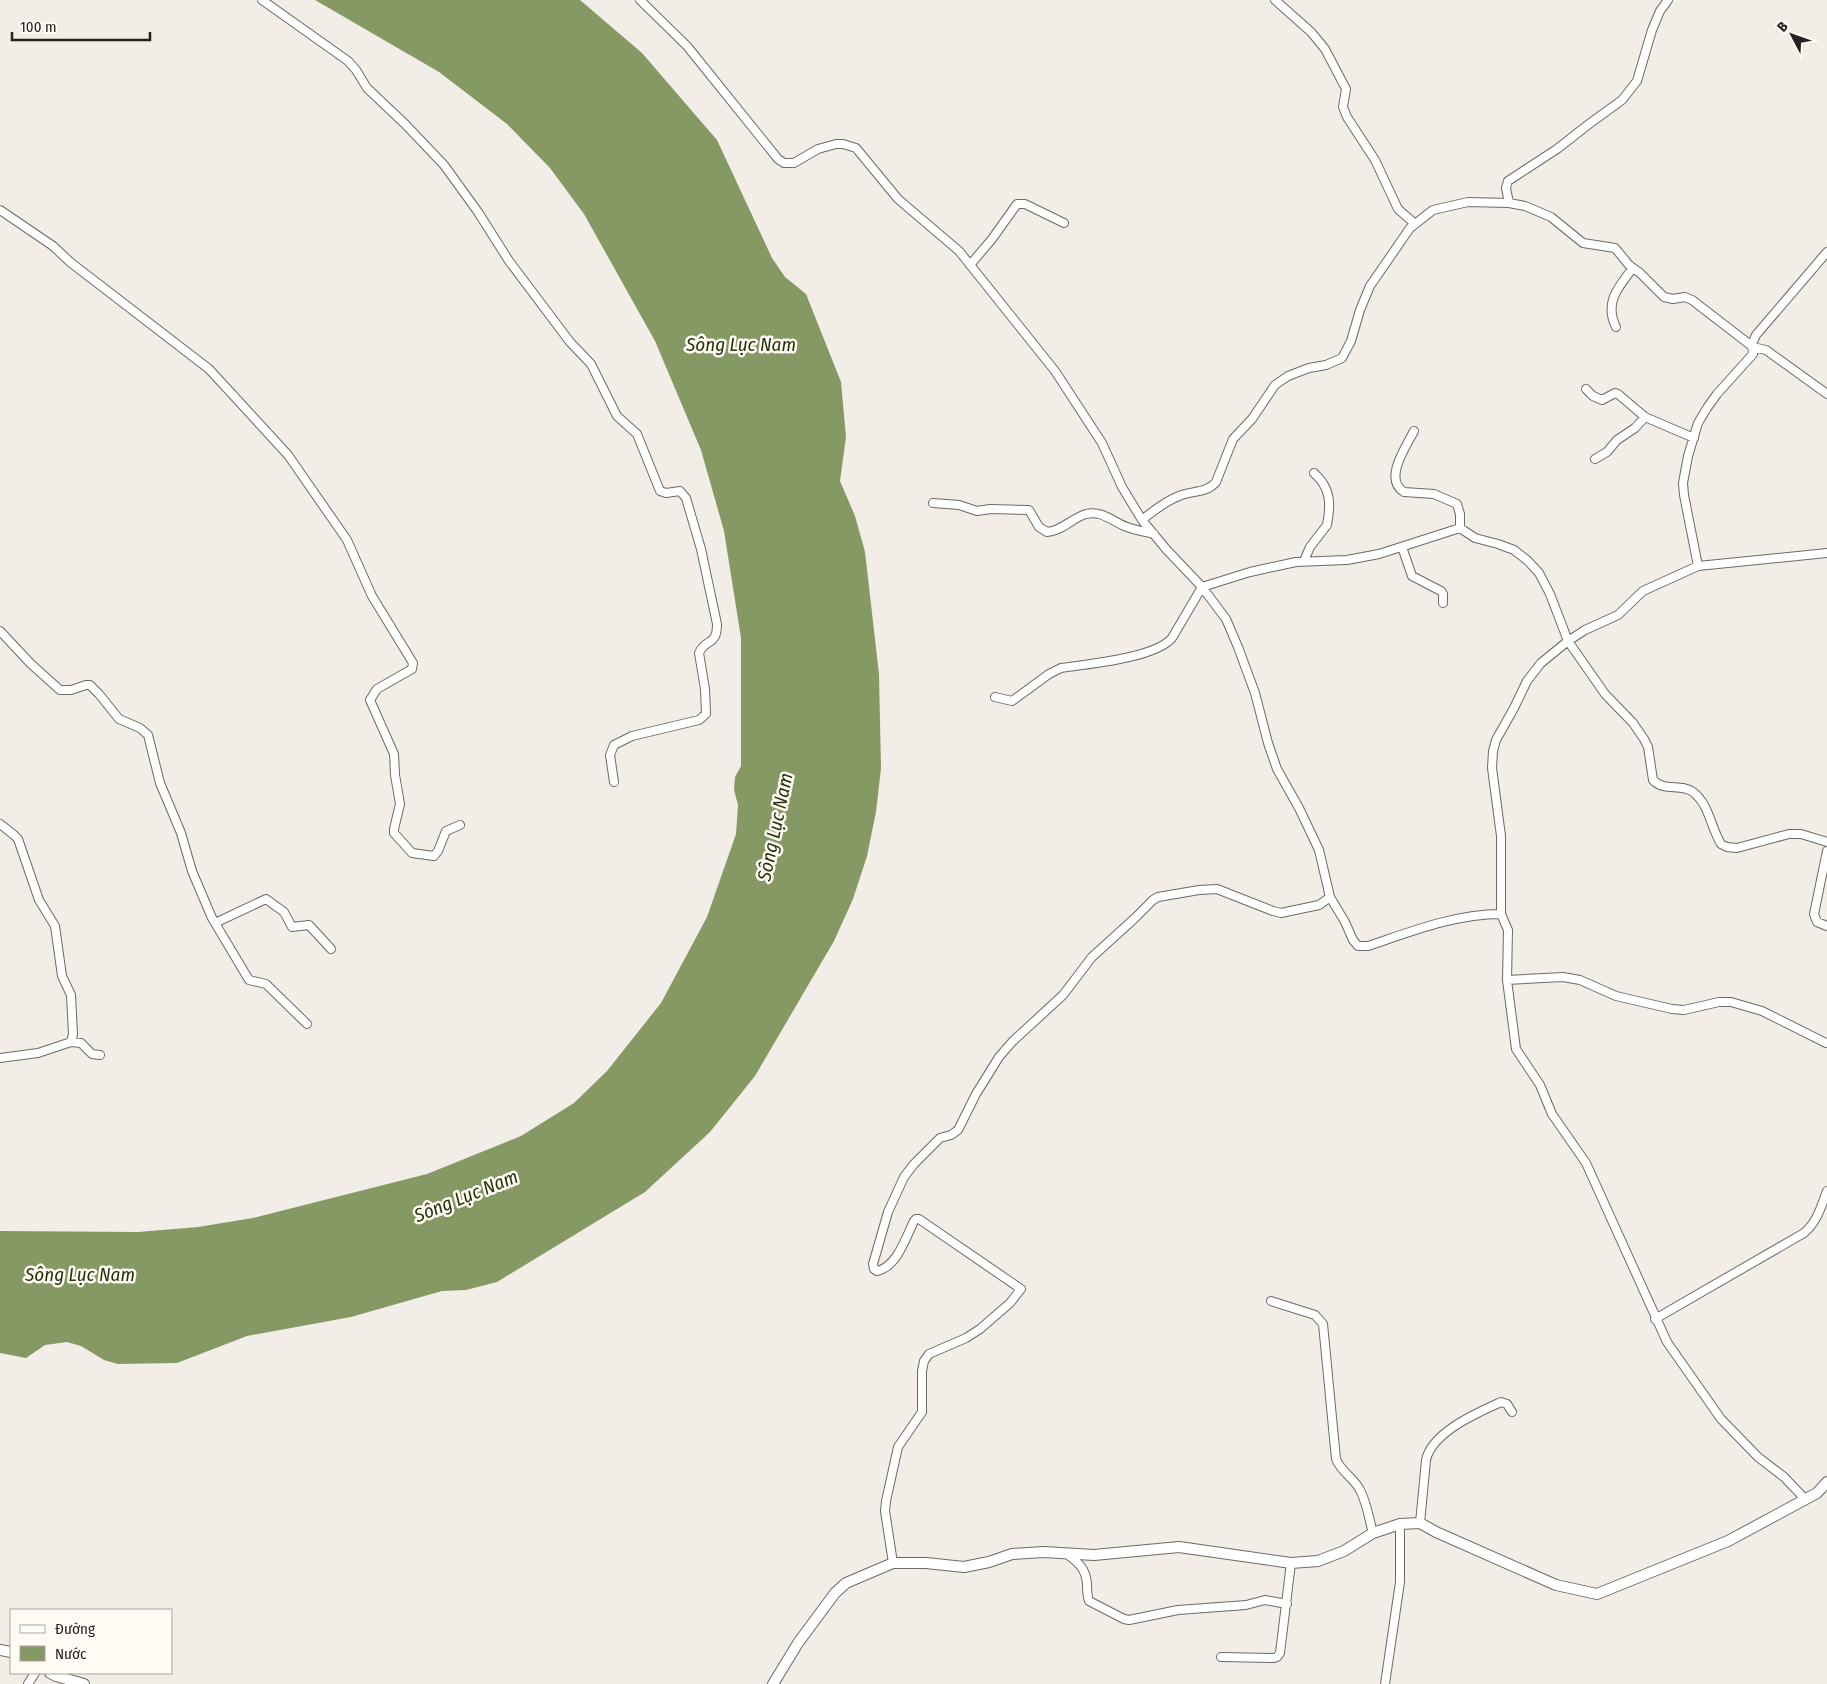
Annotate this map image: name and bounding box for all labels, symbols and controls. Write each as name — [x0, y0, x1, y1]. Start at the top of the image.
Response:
scale bar — [12, 10, 150, 42]
north arrow — [1767, 10, 1817, 60]
text: 100 m — [20, 18, 57, 36]
text: B — [1774, 18, 1792, 35]
water label: Sông Lục Nam — [685, 333, 796, 356]
water label: Sông Lục Nam — [752, 771, 798, 884]
water label: Sông Lục Nam — [410, 1165, 521, 1228]
water label: Sông Lục Nam — [24, 1263, 135, 1286]
legend — [10, 1609, 172, 1674]
text: Đường — [55, 1620, 95, 1638]
text: Nước — [55, 1645, 87, 1663]

